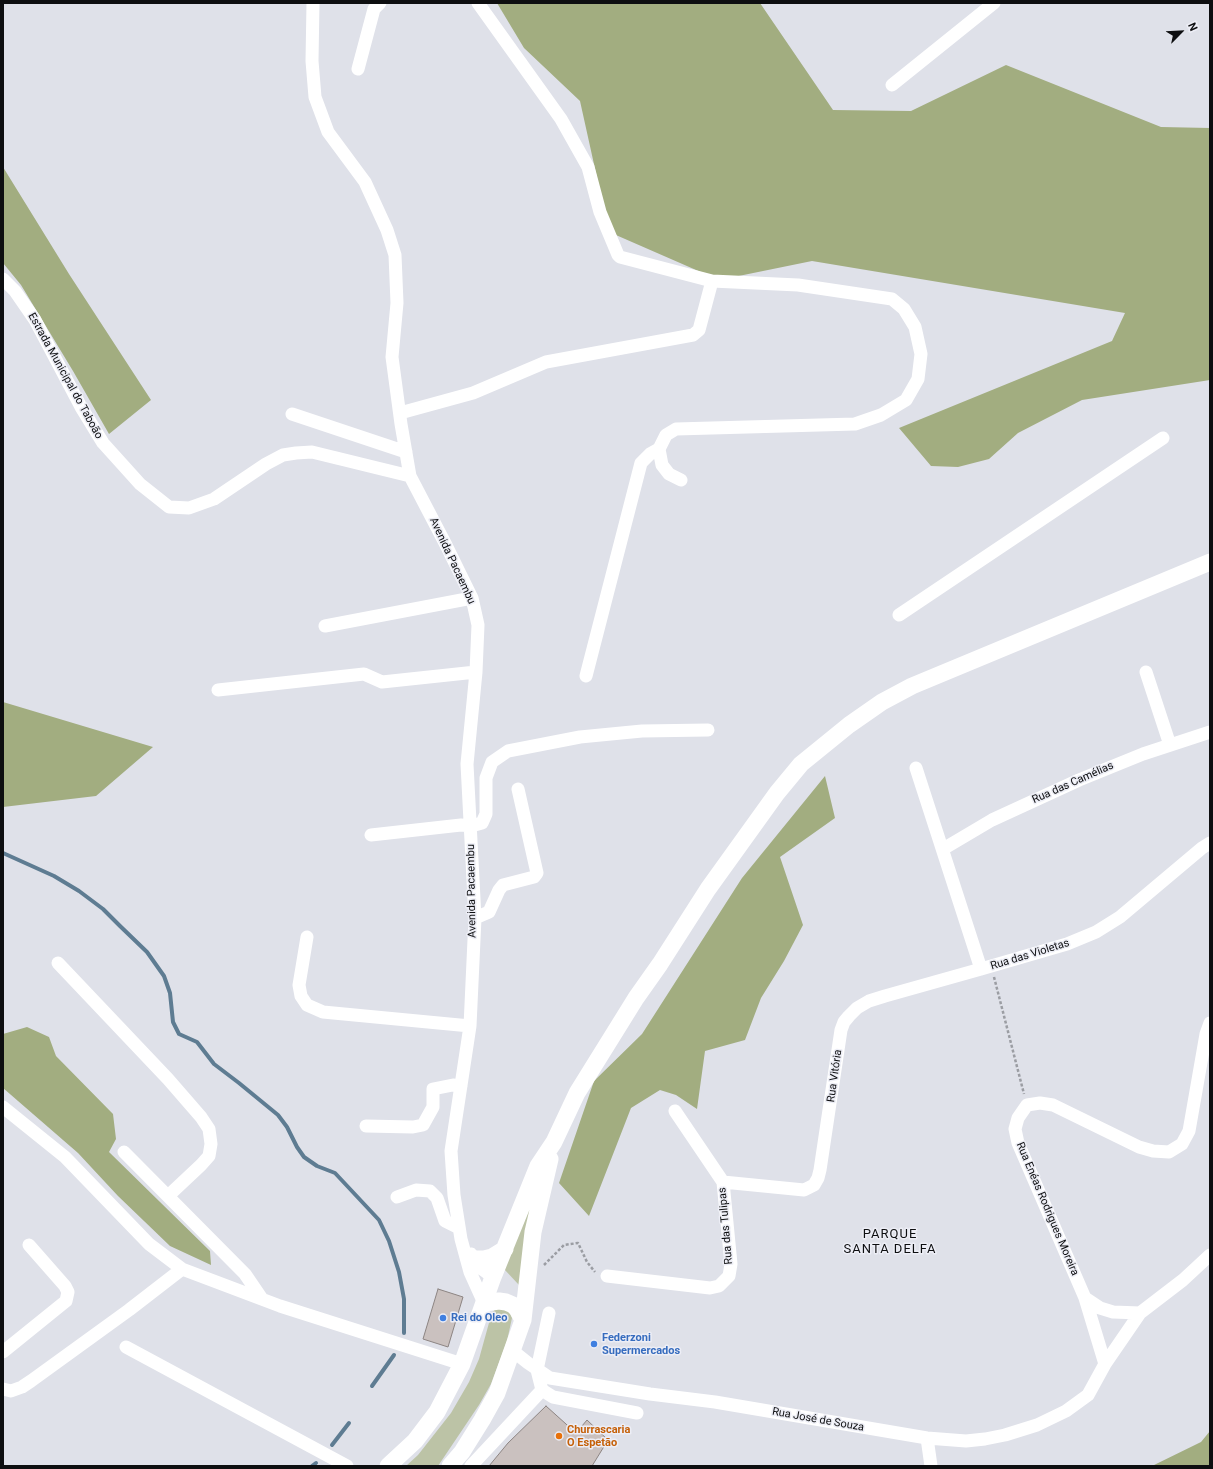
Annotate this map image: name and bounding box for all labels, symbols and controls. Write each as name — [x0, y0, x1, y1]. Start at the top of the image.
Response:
north arrow — [1161, 12, 1201, 52]
text: N — [1185, 21, 1200, 33]
street label: Estrada Municipal do Taboão — [25, 311, 105, 441]
street label: Avenida Pacaembu — [426, 516, 478, 606]
street label: Rua das Camélias — [1030, 759, 1116, 807]
street label: Avenida Pacaembu — [465, 844, 479, 938]
street label: Rua das Violetas — [989, 937, 1071, 973]
street label: Rua Vitória — [825, 1049, 845, 1103]
street label: Rua Enéas Rodrigues Moreira — [1013, 1140, 1081, 1278]
street label: Rua das Tulipas — [716, 1187, 736, 1265]
district label: PARQUE SANTA DELFA — [844, 1227, 936, 1258]
place label: Rei do Oleo — [451, 1311, 507, 1325]
marker: Rei do Oleo — [438, 1313, 448, 1323]
place label: Federzoni Supermercados — [602, 1331, 680, 1357]
marker: Federzoni Supermercados — [589, 1339, 599, 1349]
street label: Rua José de Souza — [771, 1405, 865, 1435]
place label: Churrascaria O Espetão — [567, 1423, 630, 1449]
marker: Churrascaria O Espetão — [554, 1431, 564, 1441]

